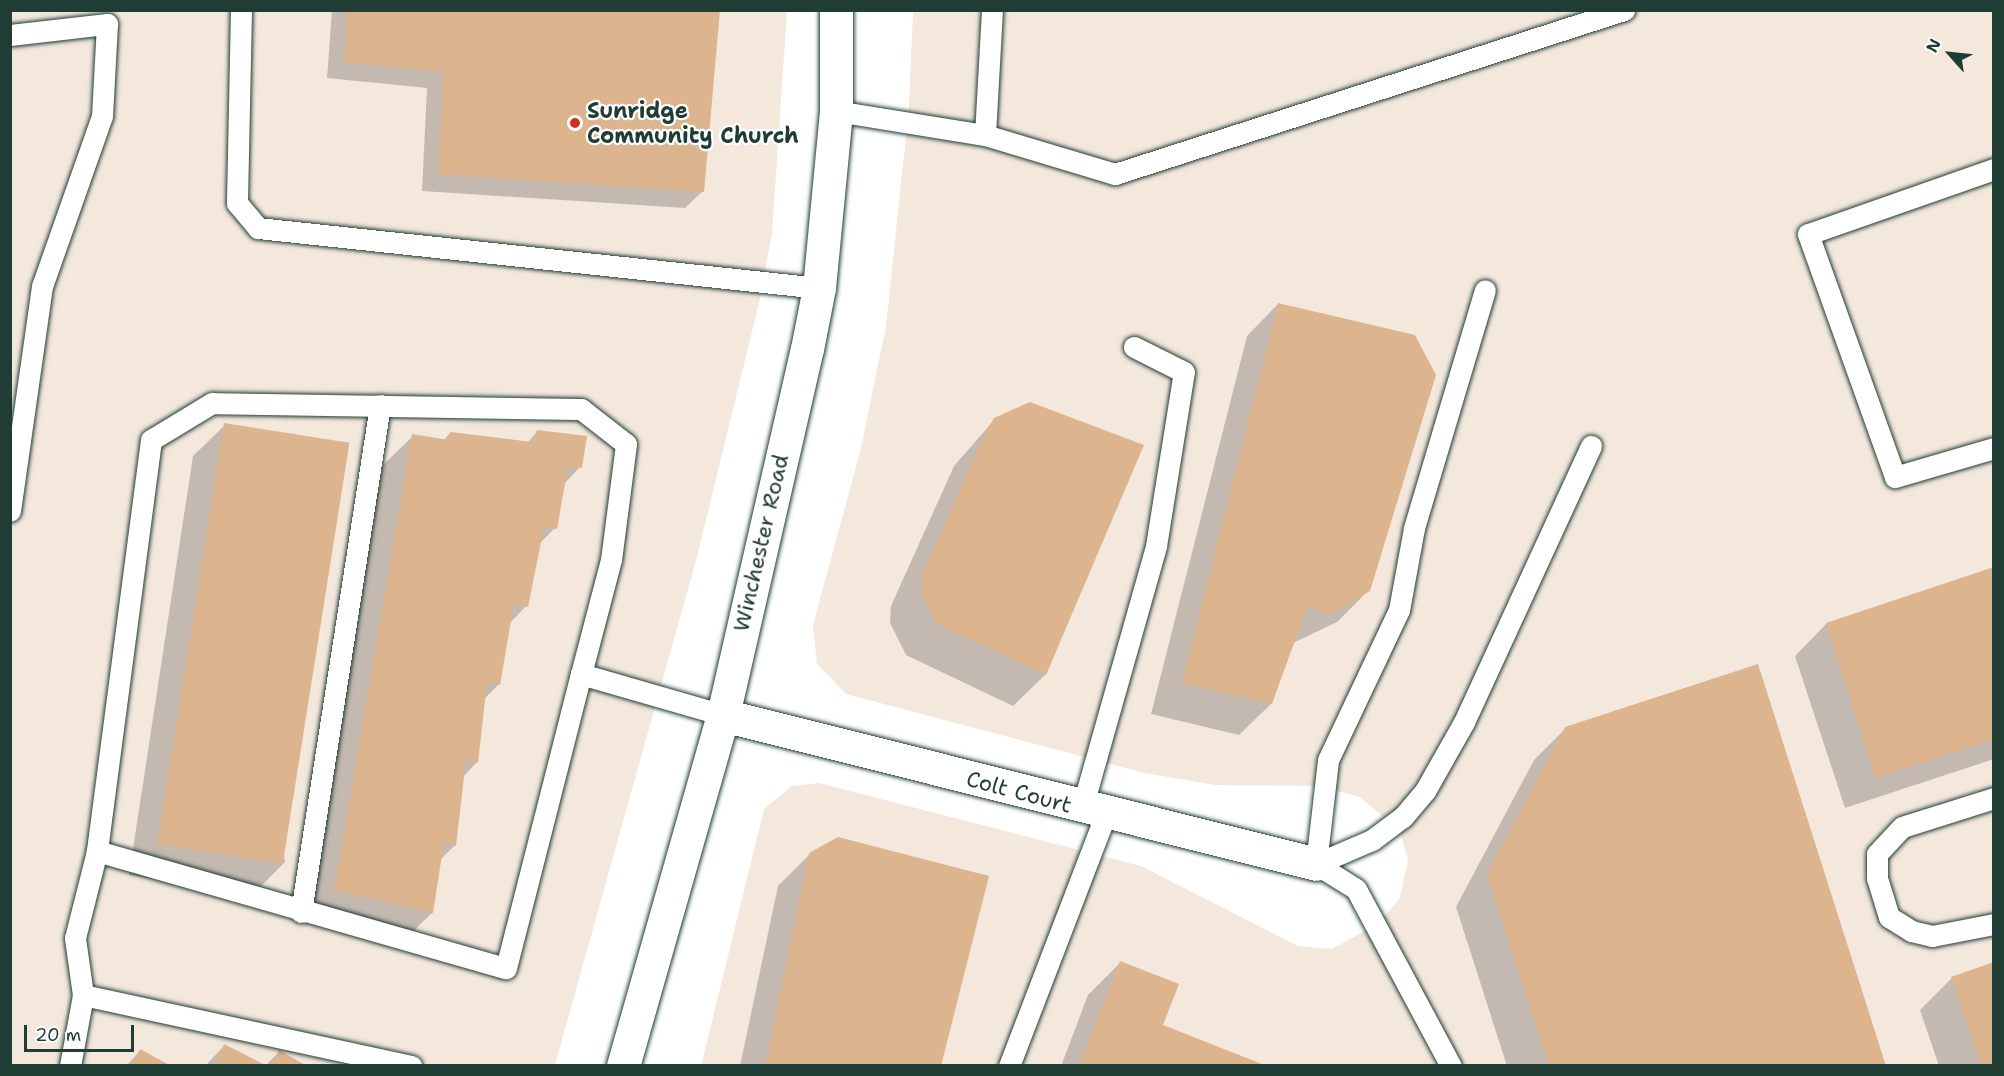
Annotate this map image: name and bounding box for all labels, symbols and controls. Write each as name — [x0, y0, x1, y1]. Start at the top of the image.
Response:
north arrow — [1920, 24, 1980, 84]
text: N — [1921, 35, 1946, 56]
place label: Sunridge Community Church — [587, 97, 799, 148]
marker: Sunridge Community Church — [568, 116, 582, 130]
street label: Winchester Road — [728, 452, 794, 634]
street label: Colt Court — [963, 765, 1075, 819]
scale bar — [27, 1013, 136, 1051]
text: 20 m — [35, 1023, 81, 1047]

